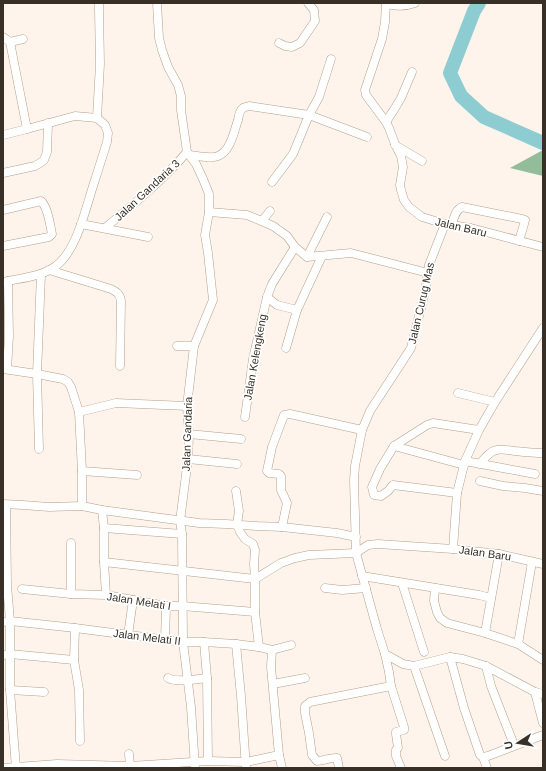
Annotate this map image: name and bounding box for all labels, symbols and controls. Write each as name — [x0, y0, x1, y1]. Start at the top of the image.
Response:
street label: Jalan Gandaria 3 — [112, 157, 182, 223]
street label: Jalan Baru — [434, 215, 488, 239]
street label: Jalan Curug Mas — [406, 261, 436, 345]
street label: Jalan Kelengkeng — [241, 313, 269, 401]
street label: Jalan Gandaria — [180, 396, 194, 471]
street label: Jalan Baru — [458, 543, 512, 563]
street label: Jalan Melati I — [106, 590, 172, 612]
street label: Jalan Melati II — [113, 627, 181, 647]
north arrow — [498, 723, 538, 763]
text: U — [502, 740, 515, 750]

